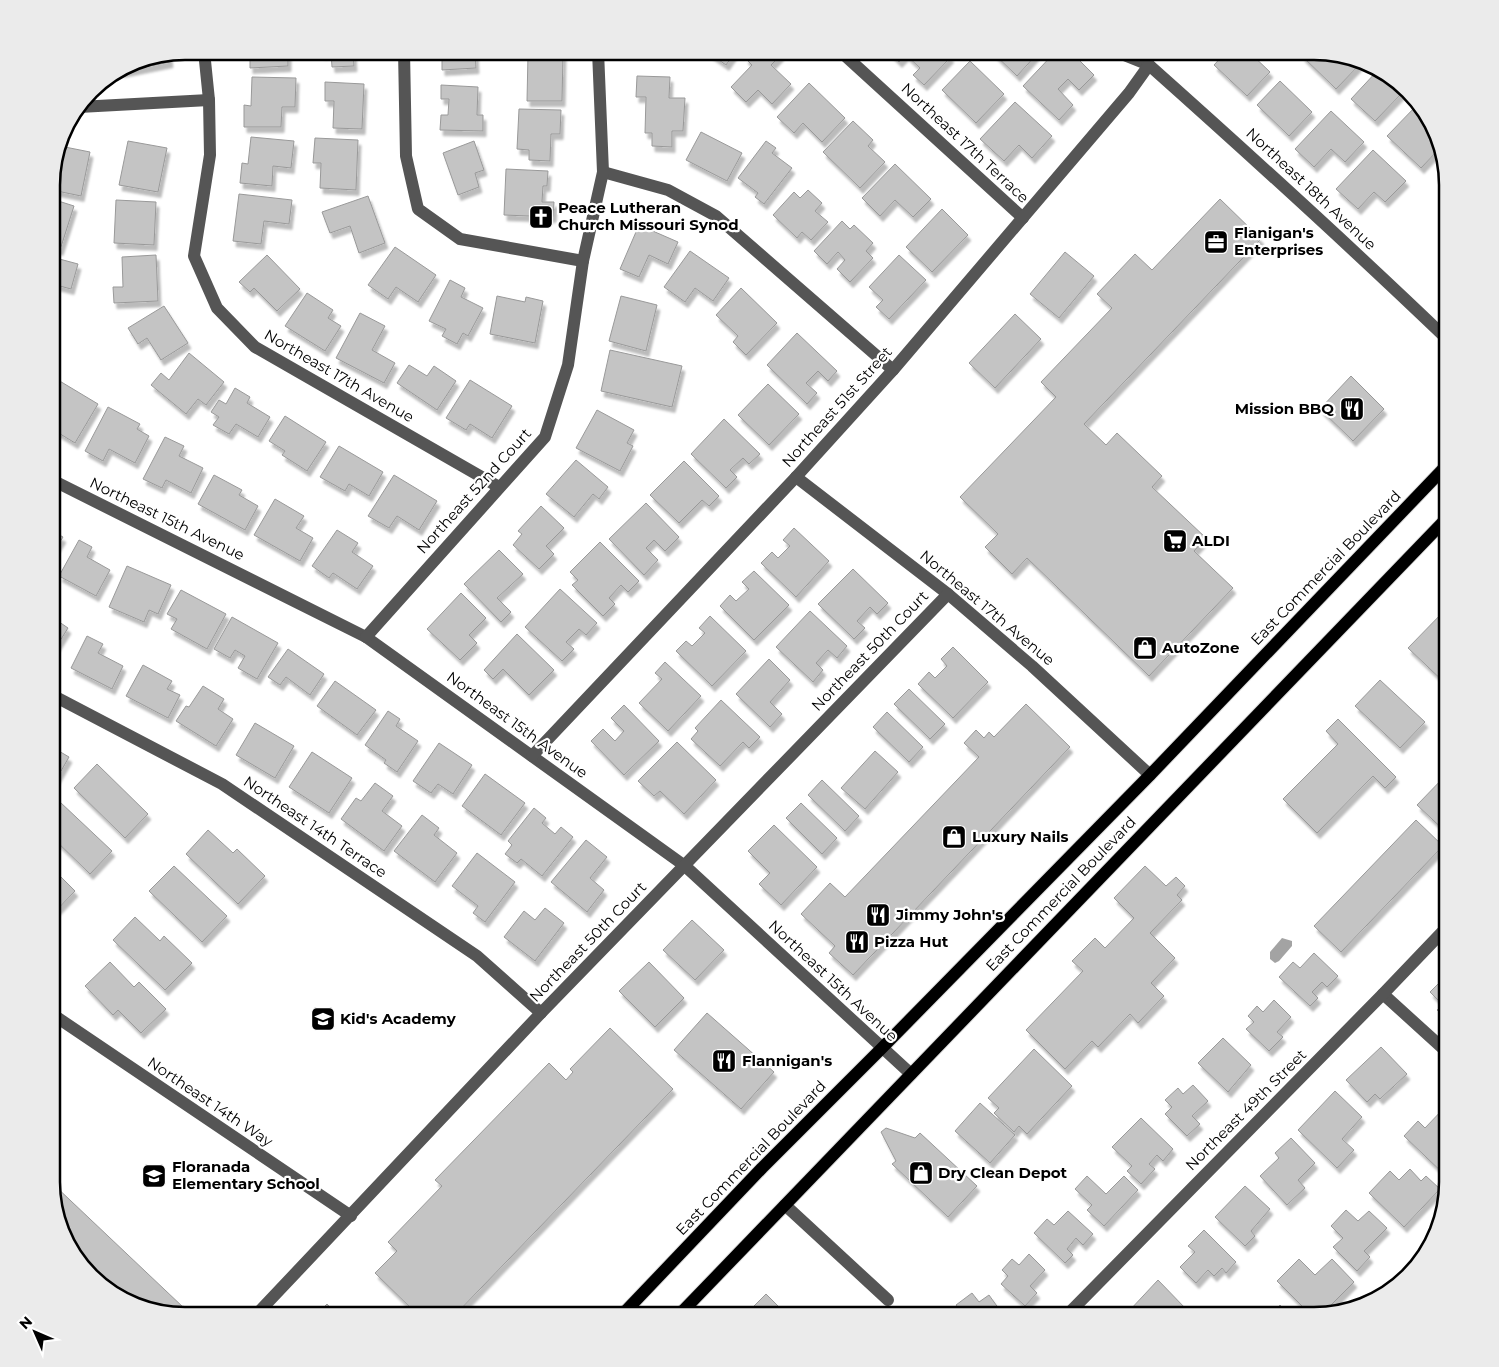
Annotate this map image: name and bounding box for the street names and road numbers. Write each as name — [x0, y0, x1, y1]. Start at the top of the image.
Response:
street label: Northeast 17th Terrace — [898, 79, 1033, 207]
street label: Northeast 18th Avenue — [1242, 123, 1380, 254]
street label: Northeast 17th Avenue — [261, 325, 418, 426]
street label: Northeast 51st Street — [777, 342, 896, 471]
street label: Northeast 52nd Court — [412, 424, 535, 557]
street label: Northeast 15th Avenue — [87, 473, 248, 564]
street label: East Commercial Boulevard — [1247, 486, 1405, 649]
street label: Northeast 17th Avenue — [916, 546, 1059, 670]
street label: Northeast 50th Court — [807, 587, 932, 715]
street label: Northeast 15th Avenue — [443, 667, 592, 782]
street label: Northeast 14th Terrace — [240, 771, 391, 882]
street label: East Commercial Boulevard — [982, 812, 1140, 975]
street label: Northeast 50th Court — [525, 878, 650, 1006]
street label: Northeast 15th Avenue — [765, 916, 902, 1045]
street label: Northeast 49th Street — [1181, 1045, 1310, 1174]
street label: Northeast 14th Way — [144, 1053, 277, 1151]
street label: East Commercial Boulevard — [672, 1076, 830, 1239]

